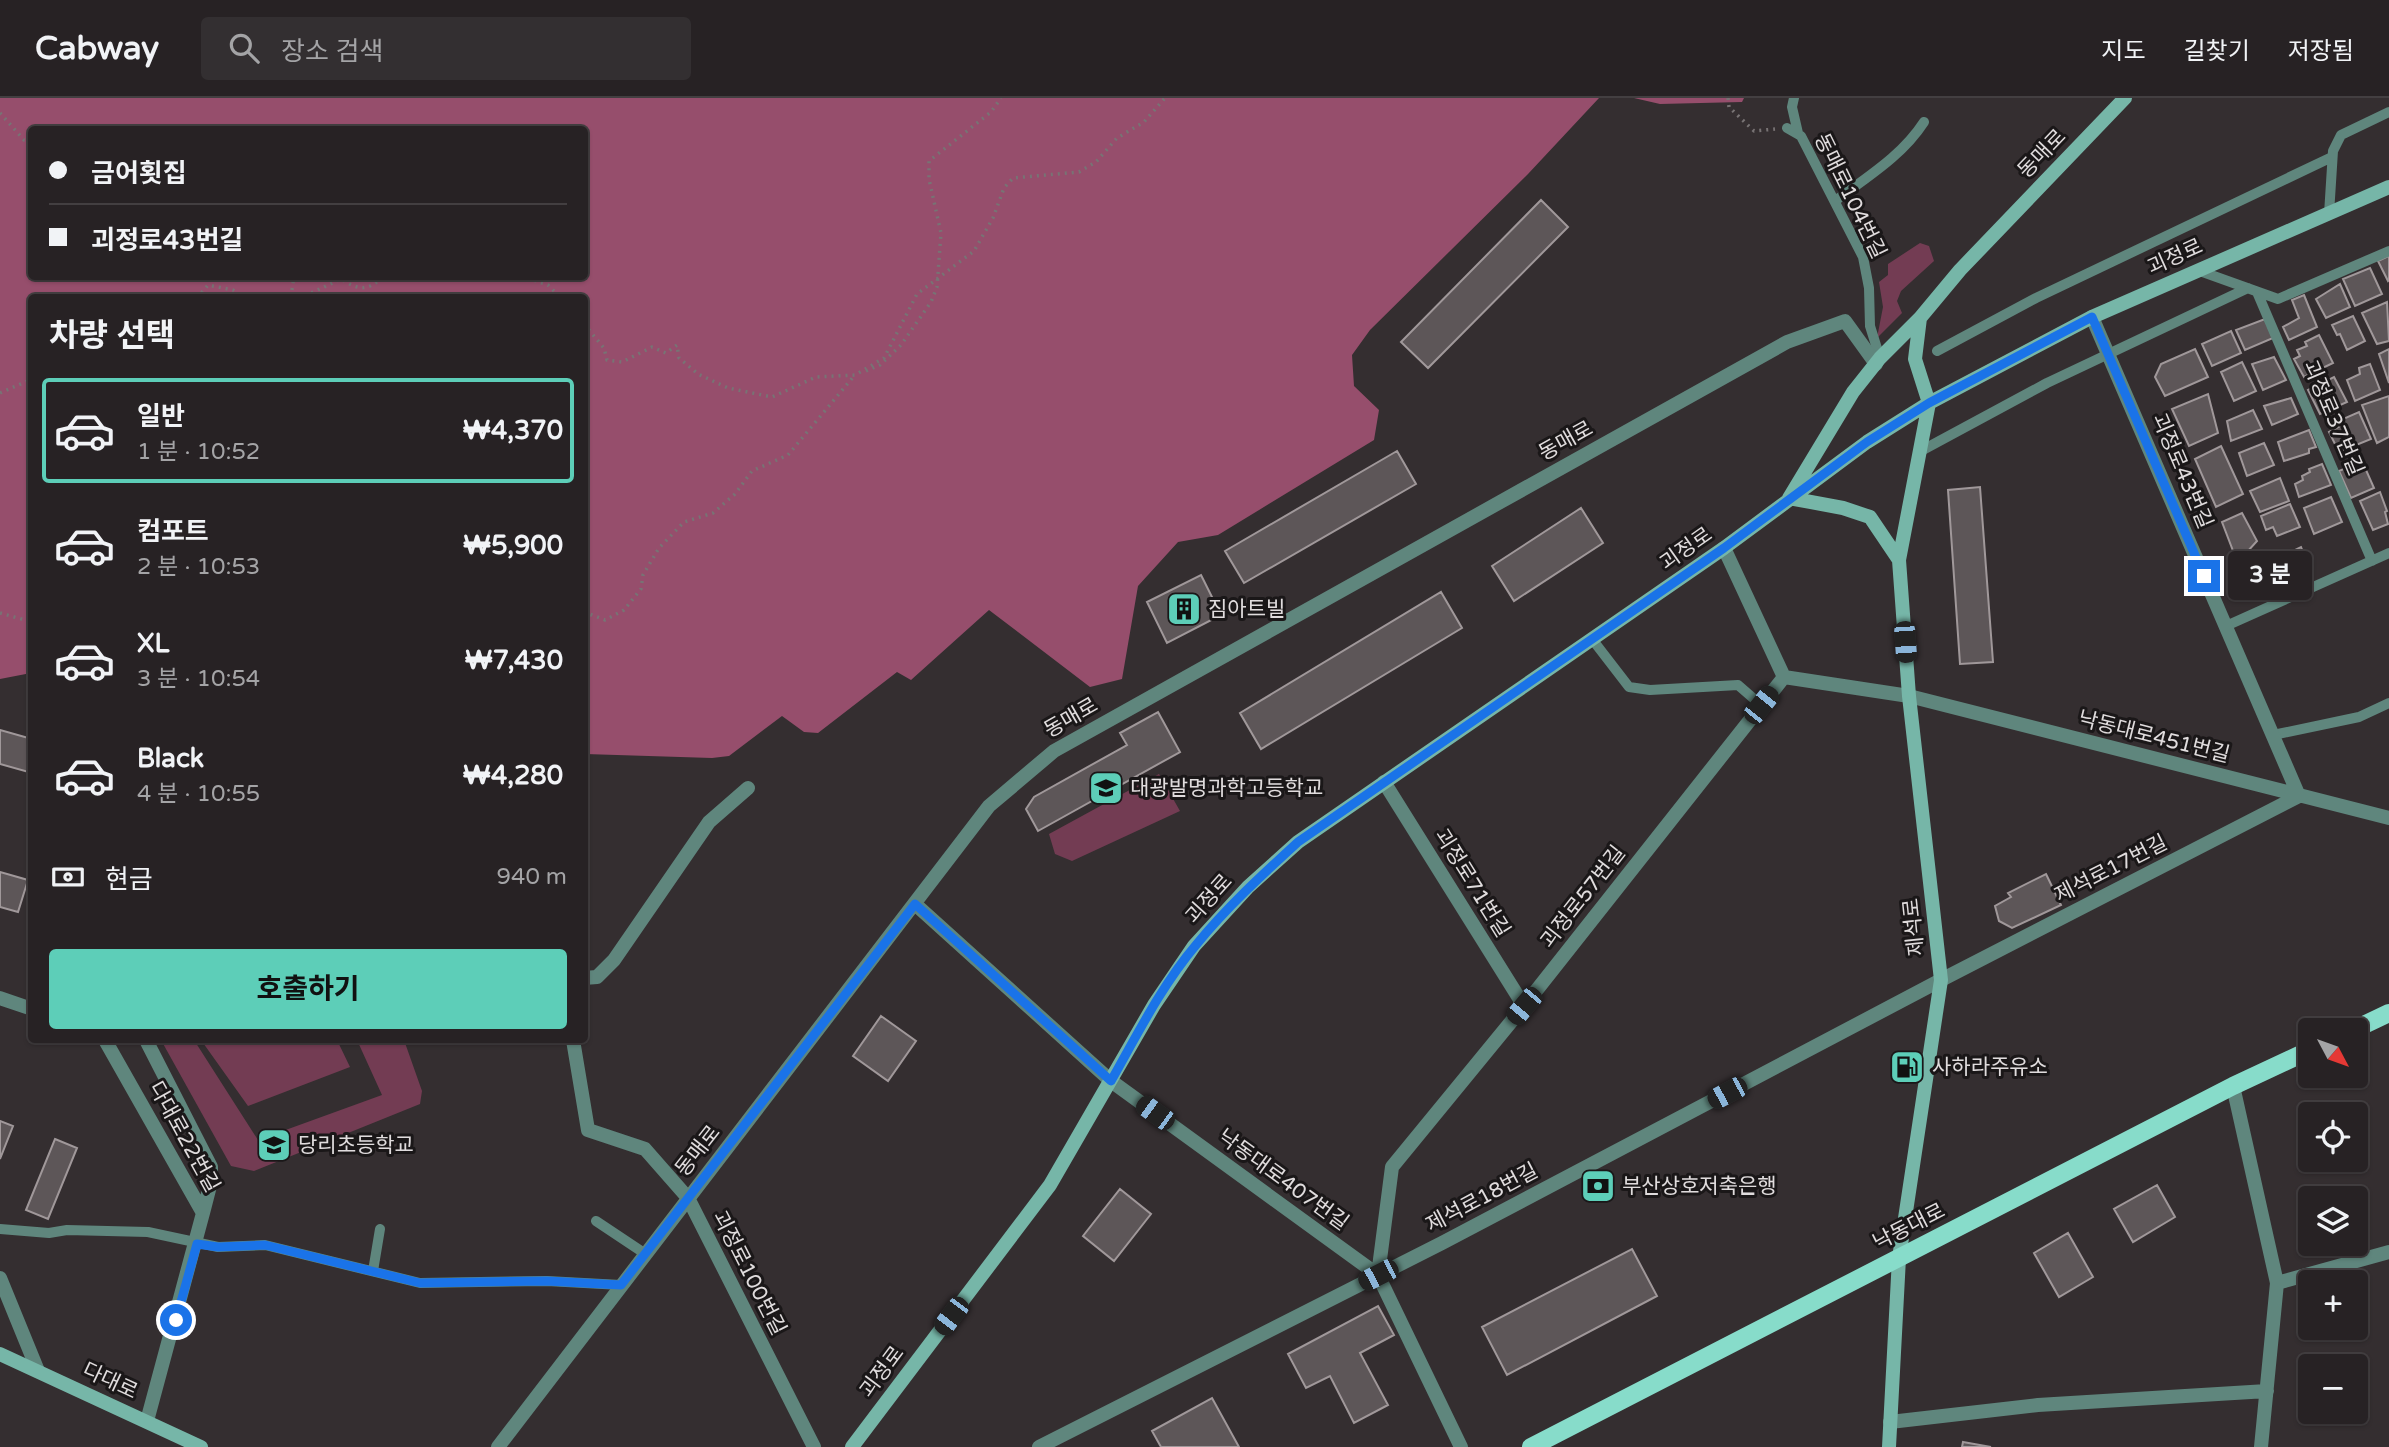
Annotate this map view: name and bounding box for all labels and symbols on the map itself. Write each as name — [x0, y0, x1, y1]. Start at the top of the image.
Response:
street label: 동매로 — [2013, 124, 2071, 184]
street label: 동매로104번길 — [1809, 129, 1891, 263]
street label: 괴정로 — [2143, 234, 2207, 280]
street label: 괴정로37번길 — [2297, 357, 2369, 479]
street label: 괴정로43번길 — [2146, 410, 2218, 532]
street label: 동매로 — [1535, 416, 1597, 466]
street label: 괴정로 — [1655, 522, 1717, 576]
callout: 3 분 — [2228, 552, 2312, 601]
route end — [2188, 560, 2220, 592]
building icon: 짐아트빌 — [1165, 590, 1203, 628]
place label: 짐아트빌 — [1208, 597, 1285, 622]
car — [1894, 620, 1917, 664]
car — [1740, 682, 1783, 728]
street label: 동매로 — [1040, 693, 1102, 743]
street label: 낙동대로451번길 — [2076, 706, 2232, 768]
school or university icon: 대광발명과학고등학교 — [1087, 769, 1125, 807]
place label: 대광발명과학고등학교 — [1130, 776, 1323, 801]
street label: 괴정로71번길 — [1429, 824, 1515, 942]
street label: 제석로17번길 — [2051, 830, 2171, 908]
street label: 괴정로57번길 — [1535, 841, 1631, 953]
street label: 괴정로 — [1180, 869, 1238, 929]
street label: 제석로 — [1899, 897, 1929, 957]
car — [1503, 983, 1546, 1029]
north arrow — [2298, 1018, 2368, 1088]
fuel station icon: 사하라주유소 — [1888, 1048, 1926, 1086]
place label: 사하라주유소 — [1932, 1055, 2048, 1080]
car — [1704, 1074, 1751, 1112]
street label: 다대로22번길 — [143, 1077, 225, 1197]
car — [1132, 1092, 1179, 1134]
street label: 동매로 — [670, 1120, 726, 1182]
street label: 낙동대로407번길 — [1213, 1124, 1353, 1236]
school or university icon: 당리초등학교 — [255, 1126, 293, 1164]
place label: 당리초등학교 — [298, 1133, 414, 1158]
street label: 제석로18번길 — [1422, 1158, 1542, 1238]
bank icon: 부산상호저축은행 — [1579, 1167, 1617, 1205]
place label: 부산상호저축은행 — [1622, 1174, 1777, 1199]
street label: 낙동대로 — [1869, 1198, 1949, 1256]
street label: 괴정로100번길 — [707, 1207, 791, 1339]
car — [1355, 1256, 1402, 1294]
car — [930, 1293, 973, 1339]
route start — [160, 1304, 192, 1336]
street label: 괴정로 — [855, 1341, 909, 1403]
street label: 다대로 — [78, 1357, 142, 1405]

